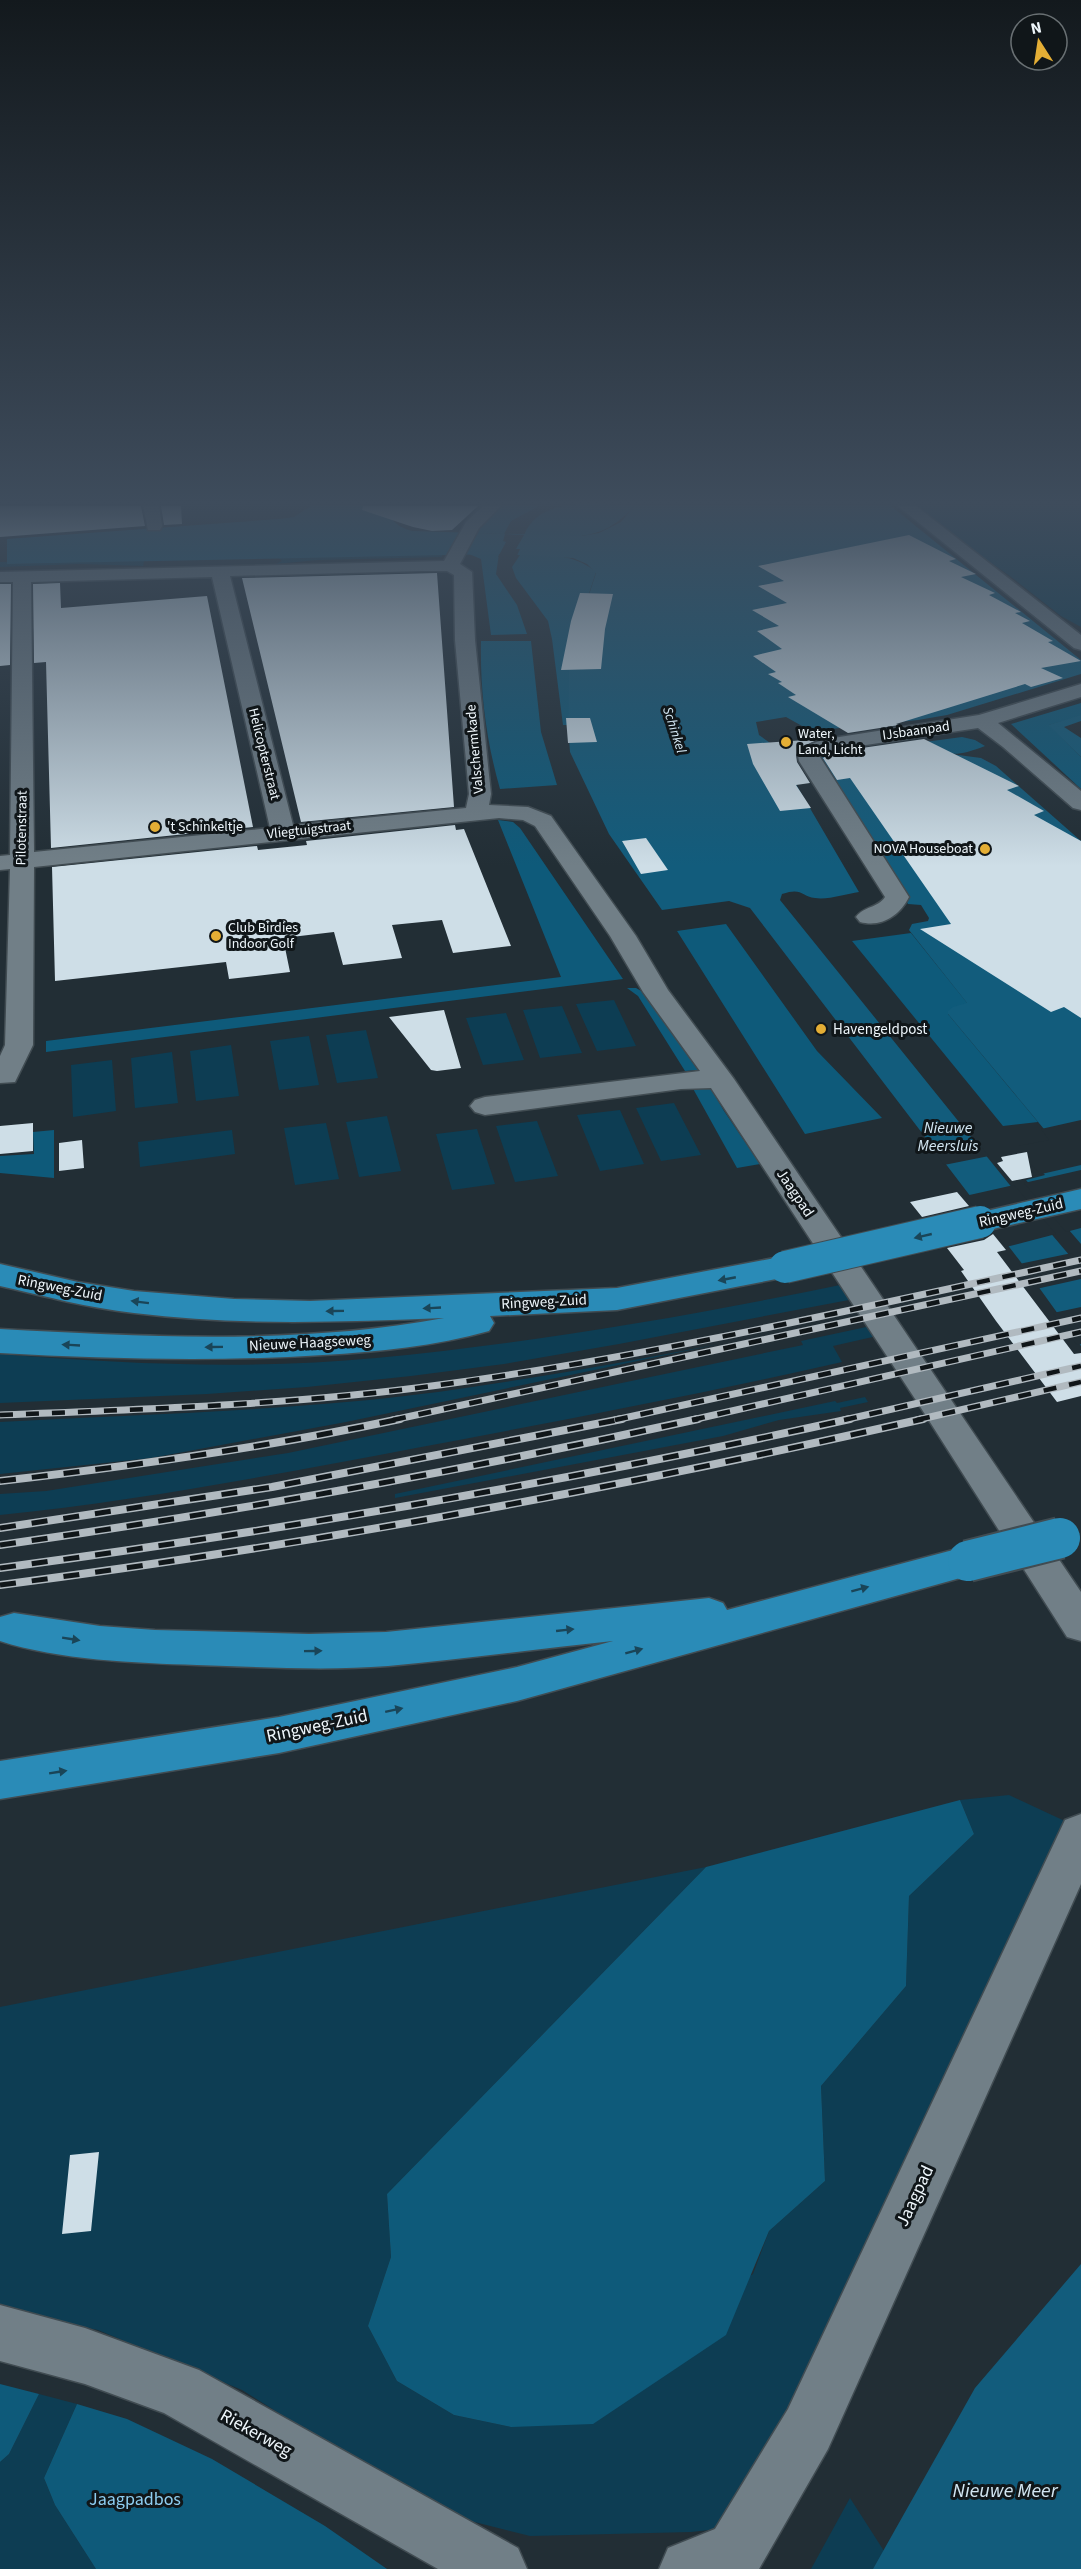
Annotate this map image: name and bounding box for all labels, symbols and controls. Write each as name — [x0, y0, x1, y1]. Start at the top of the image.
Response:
north arrow — [1009, 12, 1069, 72]
text: N — [1029, 16, 1044, 40]
street label: Valschermkade — [461, 704, 489, 794]
water label: Schinkel — [657, 704, 691, 756]
street label: Helicopterstraat — [243, 706, 285, 802]
street label: IJsbaanpad — [881, 716, 951, 746]
place label: Water, Land, Licht — [798, 724, 863, 760]
marker: Water, Land, Licht — [779, 735, 793, 749]
street label: Pilotenstraat — [11, 790, 33, 866]
street label: Vliegtuigstraat — [266, 816, 352, 844]
place label: 't Schinkeltje — [167, 817, 243, 837]
marker: 't Schinkeltje — [148, 820, 162, 834]
place label: NOVA Houseboat — [873, 839, 973, 859]
marker: NOVA Houseboat — [978, 842, 992, 856]
place label: Club Birdies Indoor Golf — [228, 918, 298, 954]
marker: Club Birdies Indoor Golf — [209, 929, 223, 943]
place label: Havengeldpost — [833, 1019, 927, 1040]
marker: Havengeldpost — [814, 1022, 828, 1036]
water label: Nieuwe Meersluis — [918, 1117, 979, 1157]
street label: Jaagpad — [771, 1165, 819, 1221]
street label: Ringweg-Zuid — [977, 1193, 1065, 1233]
one-way arrow — [914, 1231, 933, 1241]
street label: Ringweg-Zuid — [16, 1270, 104, 1306]
one-way arrow — [718, 1275, 737, 1284]
street label: Ringweg-Zuid — [501, 1289, 587, 1315]
one-way arrow — [131, 1298, 150, 1307]
one-way arrow — [423, 1303, 442, 1312]
one-way arrow — [325, 1306, 344, 1316]
street label: Nieuwe Haagseweg — [249, 1329, 372, 1357]
one-way arrow — [62, 1340, 81, 1350]
one-way arrow — [205, 1342, 224, 1352]
one-way arrow — [851, 1584, 869, 1594]
one-way arrow — [556, 1625, 575, 1634]
one-way arrow — [62, 1634, 81, 1643]
one-way arrow — [303, 1646, 322, 1656]
one-way arrow — [625, 1646, 643, 1655]
street label: Ringweg-Zuid — [264, 1703, 370, 1749]
one-way arrow — [385, 1705, 404, 1714]
one-way arrow — [49, 1767, 68, 1776]
street label: Jaagpad — [890, 2161, 940, 2231]
street label: Riekerweg — [216, 2403, 296, 2463]
water label: Nieuwe Meer — [953, 2477, 1059, 2505]
park label: Jaagpadbos — [89, 2487, 181, 2512]

